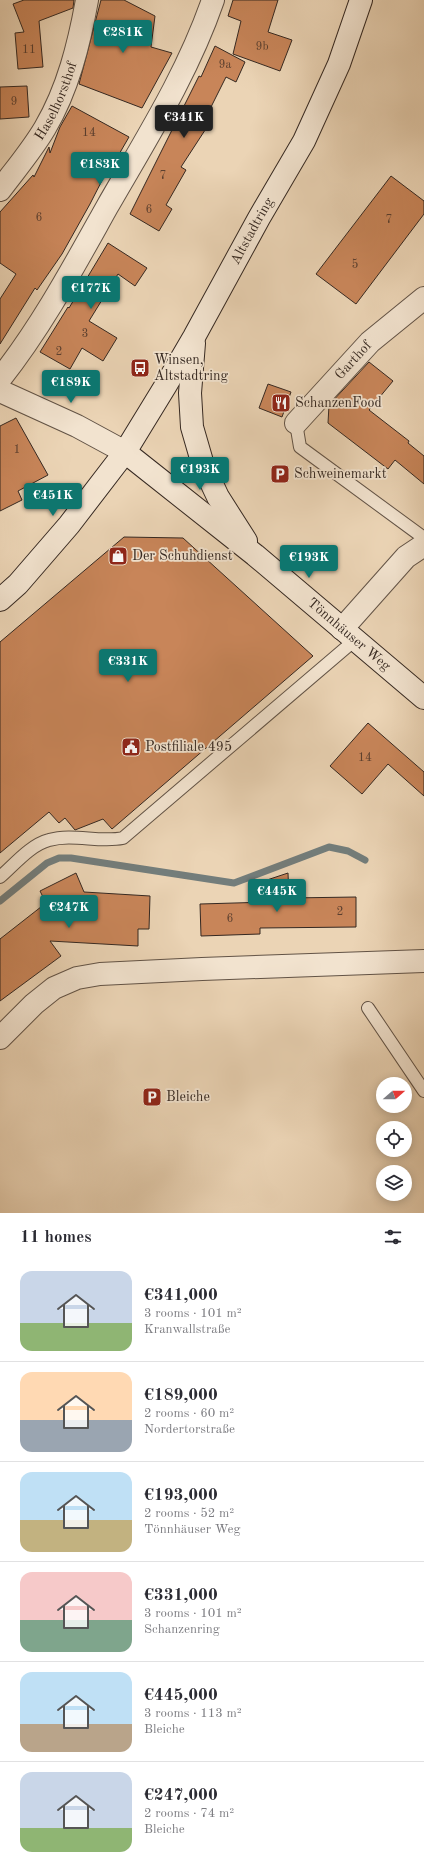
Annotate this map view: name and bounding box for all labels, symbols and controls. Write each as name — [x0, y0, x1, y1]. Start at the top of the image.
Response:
pin: €281K — [95, 20, 151, 54]
text: €281K — [103, 26, 143, 39]
house number: 9b — [255, 41, 269, 53]
house number: 11 — [22, 44, 36, 56]
street label: Haselhorsthof — [32, 59, 80, 143]
house number: 9a — [219, 59, 232, 71]
house number: 9 — [11, 96, 17, 108]
pin: €341K — [156, 105, 212, 139]
text: €341K — [164, 111, 204, 124]
house number: 14 — [82, 127, 96, 139]
pin: €183K — [72, 152, 128, 186]
text: €183K — [80, 158, 120, 171]
house number: 7 — [160, 170, 166, 182]
street label: Altstadtring — [228, 195, 277, 267]
house number: 6 — [146, 204, 153, 216]
house number: 6 — [36, 212, 43, 224]
house number: 7 — [386, 214, 392, 226]
house number: 5 — [352, 258, 359, 271]
pin: €177K — [63, 276, 119, 310]
text: €177K — [71, 282, 111, 295]
house number: 3 — [82, 328, 88, 340]
street label: Garthof — [332, 337, 375, 382]
house number: 2 — [56, 346, 62, 358]
place label: Winsen, Altstadtring — [154, 353, 229, 383]
bus stop icon: Winsen, Altstadtring — [129, 357, 151, 379]
pin: €189K — [43, 370, 99, 404]
text: €189K — [51, 376, 91, 389]
restaurant icon: SchanzenFood — [270, 392, 292, 414]
place label: SchanzenFood — [295, 396, 382, 410]
house number: 1 — [14, 444, 20, 456]
pin: €193K — [172, 457, 228, 491]
text: €193K — [180, 463, 220, 476]
parking icon: Schweinemarkt — [269, 463, 291, 485]
place label: Schweinemarkt — [294, 467, 387, 481]
pin: €451K — [25, 483, 81, 517]
text: €451K — [33, 489, 73, 502]
shop icon: Der Schuhdienst — [107, 545, 129, 567]
pin: €193K — [281, 545, 337, 579]
place label: Der Schuhdienst — [132, 549, 233, 563]
text: €193K — [289, 551, 329, 564]
street label: Tönnhäuser Weg — [305, 596, 394, 674]
pin: €331K — [100, 649, 156, 683]
text: €331K — [108, 655, 148, 668]
public building icon: Postfiliale 495 — [120, 736, 142, 758]
place label: Postfiliale 495 — [145, 740, 232, 754]
house number: 14 — [358, 752, 372, 764]
pin: €445K — [249, 879, 305, 913]
text: €445K — [257, 885, 297, 898]
pin: €247K — [41, 895, 97, 929]
text: €247K — [49, 901, 89, 914]
house number: 2 — [337, 906, 343, 918]
house number: 6 — [227, 913, 234, 925]
north arrow — [376, 1077, 412, 1113]
map controls — [376, 1077, 412, 1201]
parking icon: Bleiche — [141, 1086, 163, 1108]
place label: Bleiche — [166, 1090, 210, 1104]
button: locate — [376, 1121, 412, 1157]
button: layers — [376, 1165, 412, 1201]
icon: filters — [382, 1226, 404, 1248]
text: 11 homes — [20, 1229, 92, 1246]
icon: home — [52, 1287, 100, 1335]
text: €341,000 — [144, 1287, 218, 1304]
text: 3 rooms · 101 m² — [144, 1307, 242, 1320]
text: Kranwallstraße — [144, 1323, 230, 1336]
text: €189,000 — [144, 1387, 218, 1404]
icon: home — [52, 1388, 100, 1436]
text: 2 rooms · 60 m² — [144, 1407, 234, 1420]
text: Nordertorstraße — [144, 1423, 235, 1436]
text: €193,000 — [144, 1487, 218, 1504]
icon: home — [52, 1488, 100, 1536]
text: 2 rooms · 52 m² — [144, 1507, 234, 1520]
text: Tönnhäuser Weg — [144, 1523, 240, 1536]
text: €331,000 — [144, 1587, 218, 1604]
icon: home — [52, 1588, 100, 1636]
text: 3 rooms · 101 m² — [144, 1607, 242, 1620]
text: Schanzenring — [144, 1623, 220, 1636]
text: €445,000 — [144, 1687, 218, 1704]
icon: home — [52, 1688, 100, 1736]
text: 3 rooms · 113 m² — [144, 1707, 242, 1720]
text: Bleiche — [144, 1723, 185, 1736]
text: €247,000 — [144, 1787, 218, 1804]
icon: home — [52, 1788, 100, 1836]
text: 2 rooms · 74 m² — [144, 1807, 234, 1820]
text: Bleiche — [144, 1823, 185, 1836]

